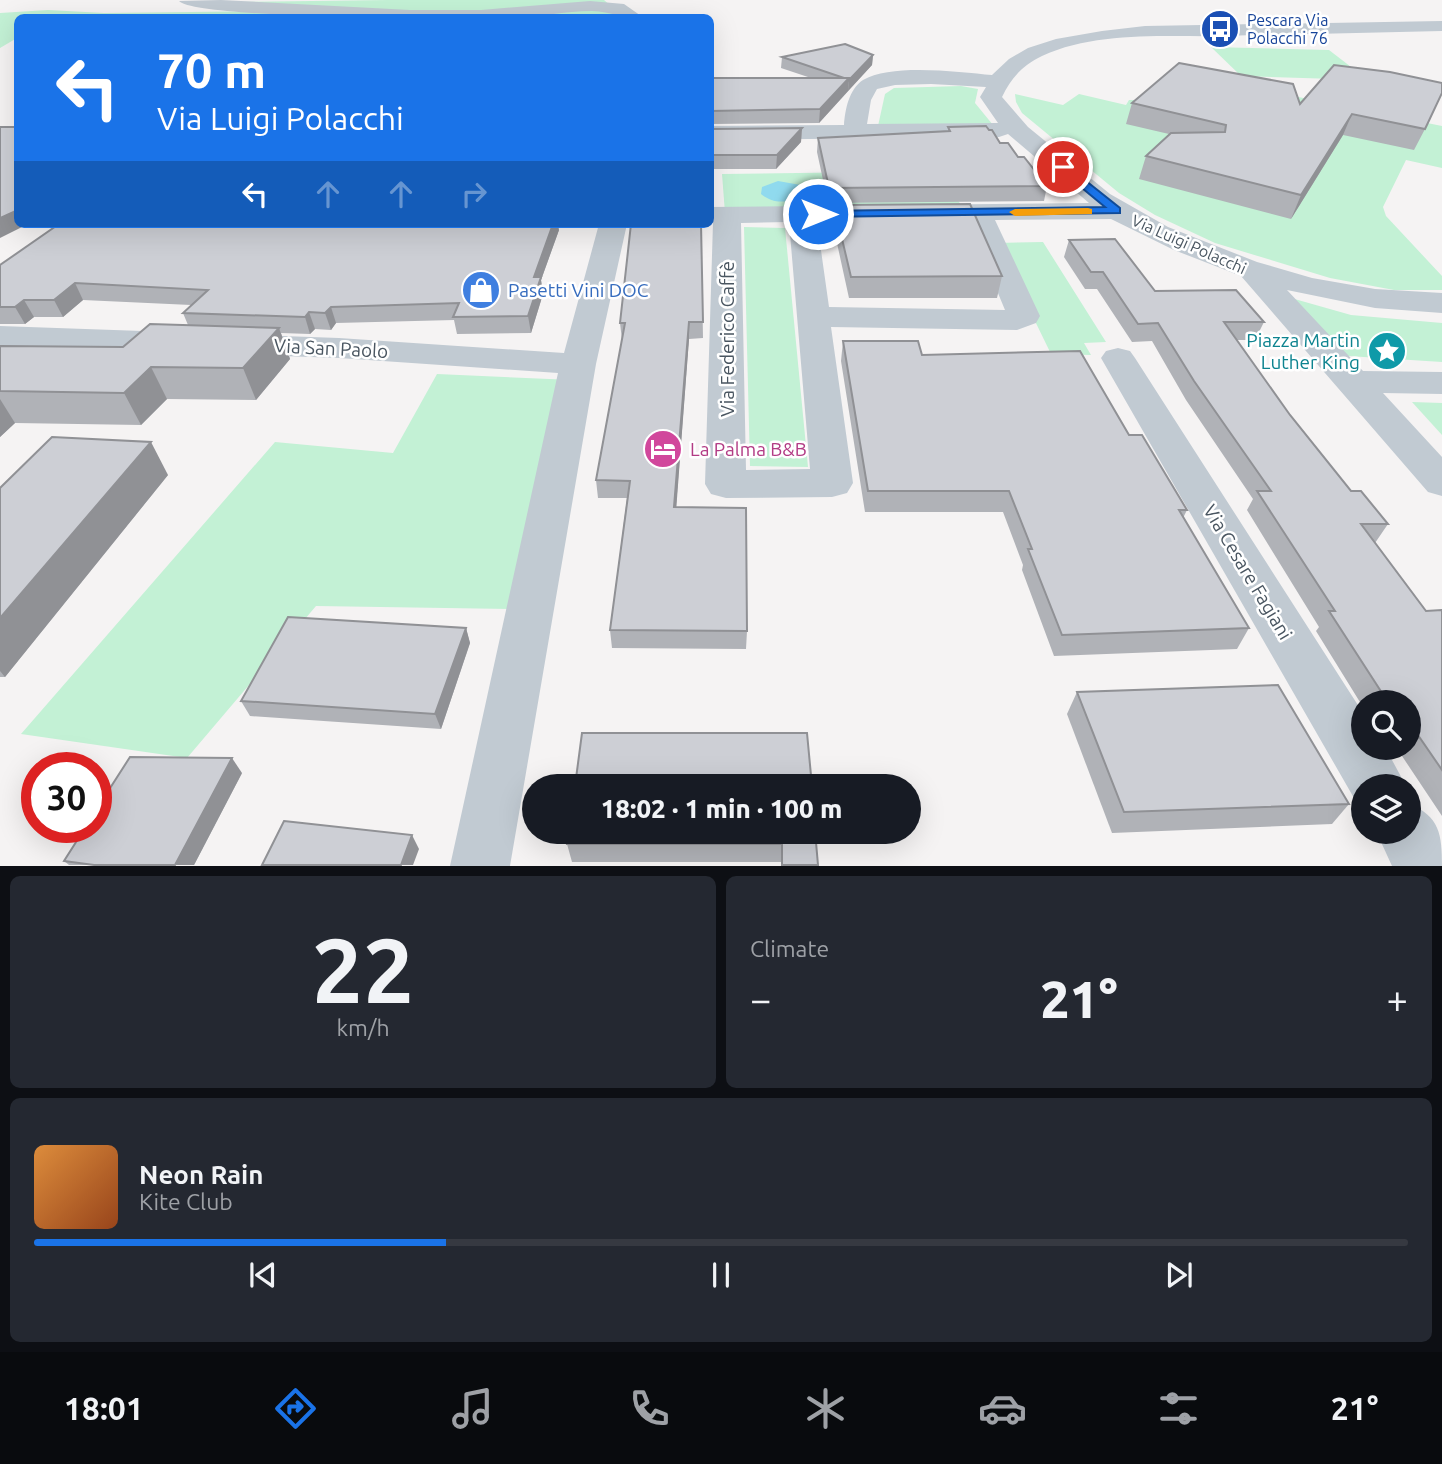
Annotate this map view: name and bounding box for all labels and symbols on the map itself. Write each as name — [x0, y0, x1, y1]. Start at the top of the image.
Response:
bus stop icon: Pescara Via Polacchi 76 — [1199, 8, 1241, 50]
place label: Pescara Via Polacchi 76 — [1247, 11, 1328, 47]
pin — [1033, 137, 1093, 197]
position arrow — [781, 177, 855, 251]
street label: Via Luigi Polacchi — [1129, 211, 1249, 277]
street label: Via Federico Caffè — [716, 261, 738, 417]
shop icon: Pasetti Vini DOC — [460, 269, 502, 311]
place label: Pasetti Vini DOC — [508, 279, 649, 301]
place label: Piazza Martin Luther King — [1246, 329, 1360, 373]
place icon: Piazza Martin Luther King — [1366, 330, 1408, 372]
street label: Via San Paolo — [273, 334, 389, 362]
hotel icon: La Palma B&B — [642, 428, 684, 470]
place label: La Palma B&B — [690, 438, 807, 460]
street label: Via Cesare Fagiani — [1199, 501, 1297, 643]
speed limit sign: 30 — [21, 752, 112, 843]

